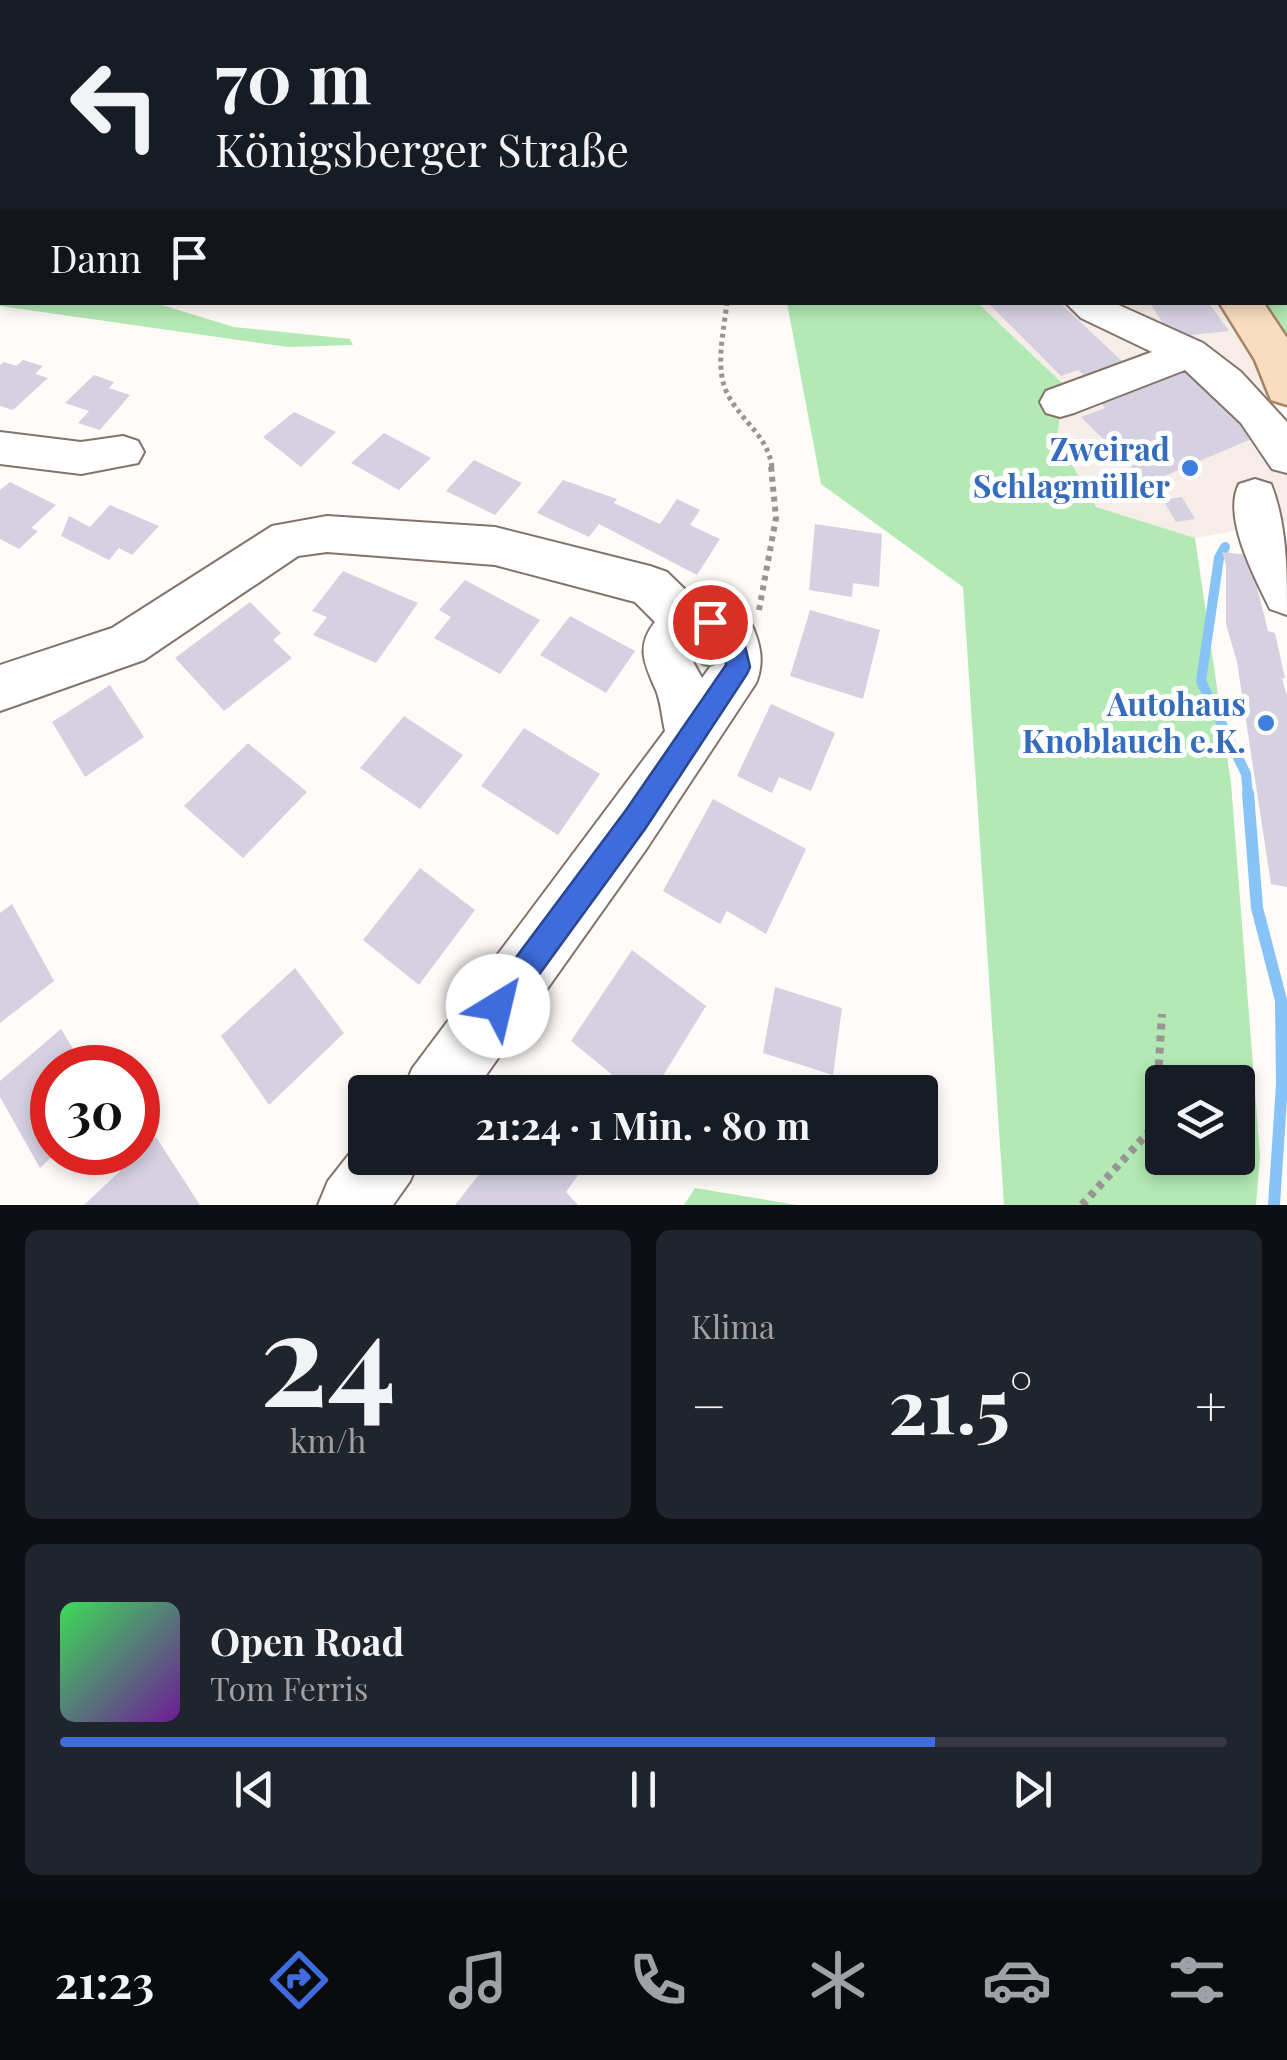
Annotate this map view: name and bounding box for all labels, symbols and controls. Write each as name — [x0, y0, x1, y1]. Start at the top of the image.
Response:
text: 70 m — [215, 28, 372, 122]
icon: left — [50, 40, 180, 170]
text: Königsberger Straße — [215, 118, 629, 178]
icon: arrive — [162, 230, 217, 285]
text: Dann — [50, 232, 142, 283]
place label: Zweirad Schlagmüller — [973, 426, 1170, 506]
marker: Zweirad Schlagmüller — [1179, 457, 1201, 479]
pin — [668, 580, 753, 665]
icon: arrive — [683, 595, 738, 650]
place label: Autohaus Knoblauch e.K. — [1022, 681, 1246, 761]
marker: Autohaus Knoblauch e.K. — [1255, 712, 1277, 734]
position arrow — [446, 954, 550, 1058]
speed limit sign: 30 — [30, 1045, 160, 1175]
map controls — [1145, 1065, 1255, 1175]
button: layers — [1145, 1065, 1255, 1175]
text: 21:24 · 1 Min. · 80 m — [476, 1099, 810, 1150]
text: 24 — [260, 1266, 396, 1440]
text: Klima — [691, 1304, 775, 1347]
text: 21.5° — [888, 1353, 1033, 1453]
text: − — [691, 1367, 727, 1441]
text: + — [1195, 1367, 1227, 1441]
text: km/h — [290, 1418, 366, 1461]
text: Open Road — [210, 1615, 404, 1666]
text: Tom Ferris — [210, 1666, 368, 1709]
icon: previous — [227, 1762, 282, 1817]
icon: pause — [616, 1762, 671, 1817]
icon: next — [1005, 1762, 1060, 1817]
icon: directions — [264, 1945, 334, 2015]
icon: music — [443, 1945, 513, 2015]
icon: phone — [623, 1945, 693, 2015]
icon: climate — [803, 1945, 873, 2015]
icon: car — [982, 1945, 1052, 2015]
icon: filters — [1162, 1945, 1232, 2015]
text: 21:23 — [55, 1950, 154, 2010]

